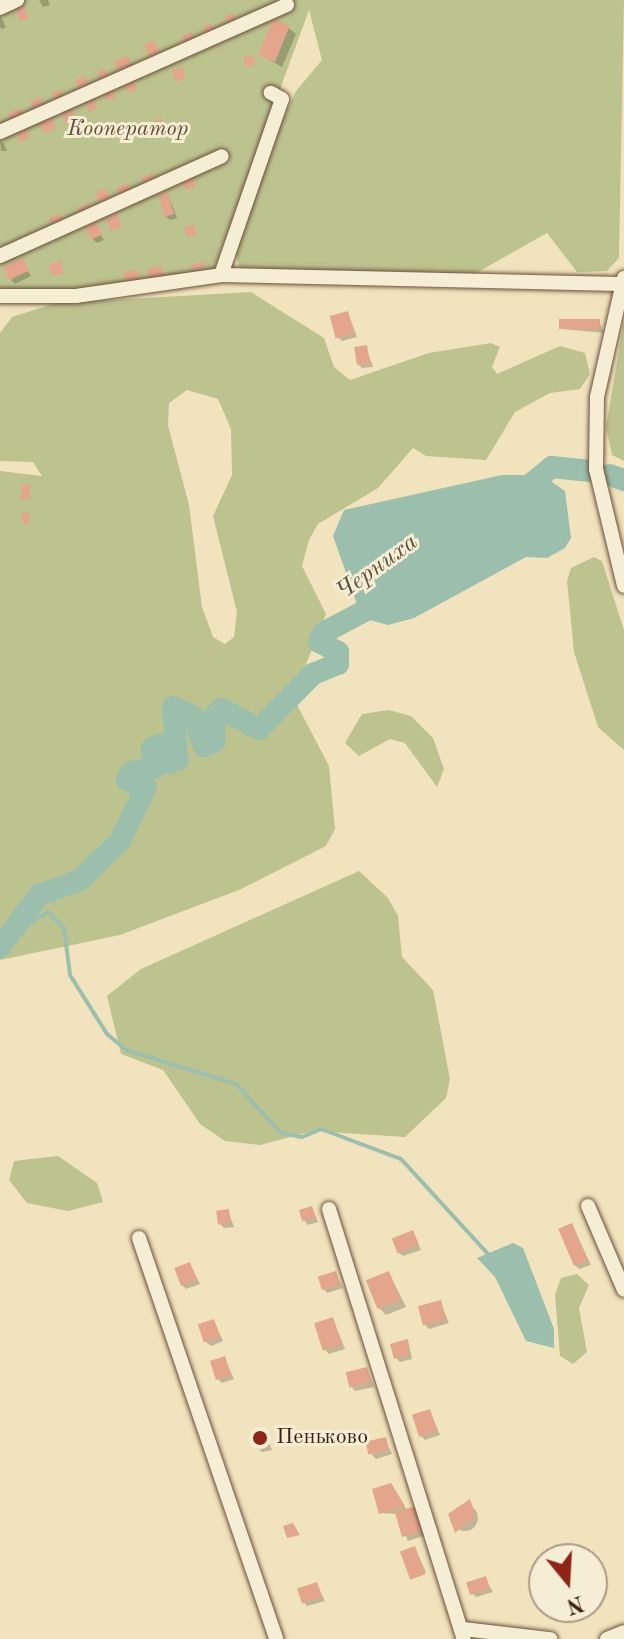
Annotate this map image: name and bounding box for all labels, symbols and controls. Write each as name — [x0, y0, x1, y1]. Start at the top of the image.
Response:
park label: Кооператор — [68, 117, 188, 143]
water label: Черниха — [332, 529, 424, 607]
place label: Пеньково — [276, 1425, 368, 1451]
marker: Пеньково — [251, 1429, 269, 1447]
north arrow — [528, 1543, 608, 1623]
text: N — [563, 1591, 586, 1617]

